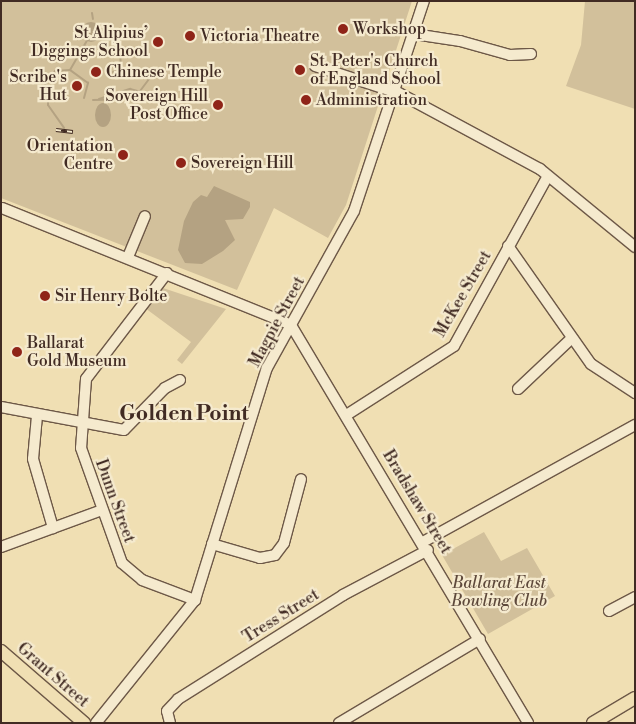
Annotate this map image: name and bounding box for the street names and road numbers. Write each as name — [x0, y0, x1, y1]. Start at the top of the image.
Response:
street label: McKee Street — [431, 247, 495, 341]
street label: Magpie Street — [245, 273, 309, 371]
street label: Bradshaw Street — [378, 447, 456, 557]
street label: Dunn Street — [91, 457, 139, 545]
street label: Tress Street — [239, 585, 323, 647]
street label: Grant Street — [13, 639, 93, 711]

